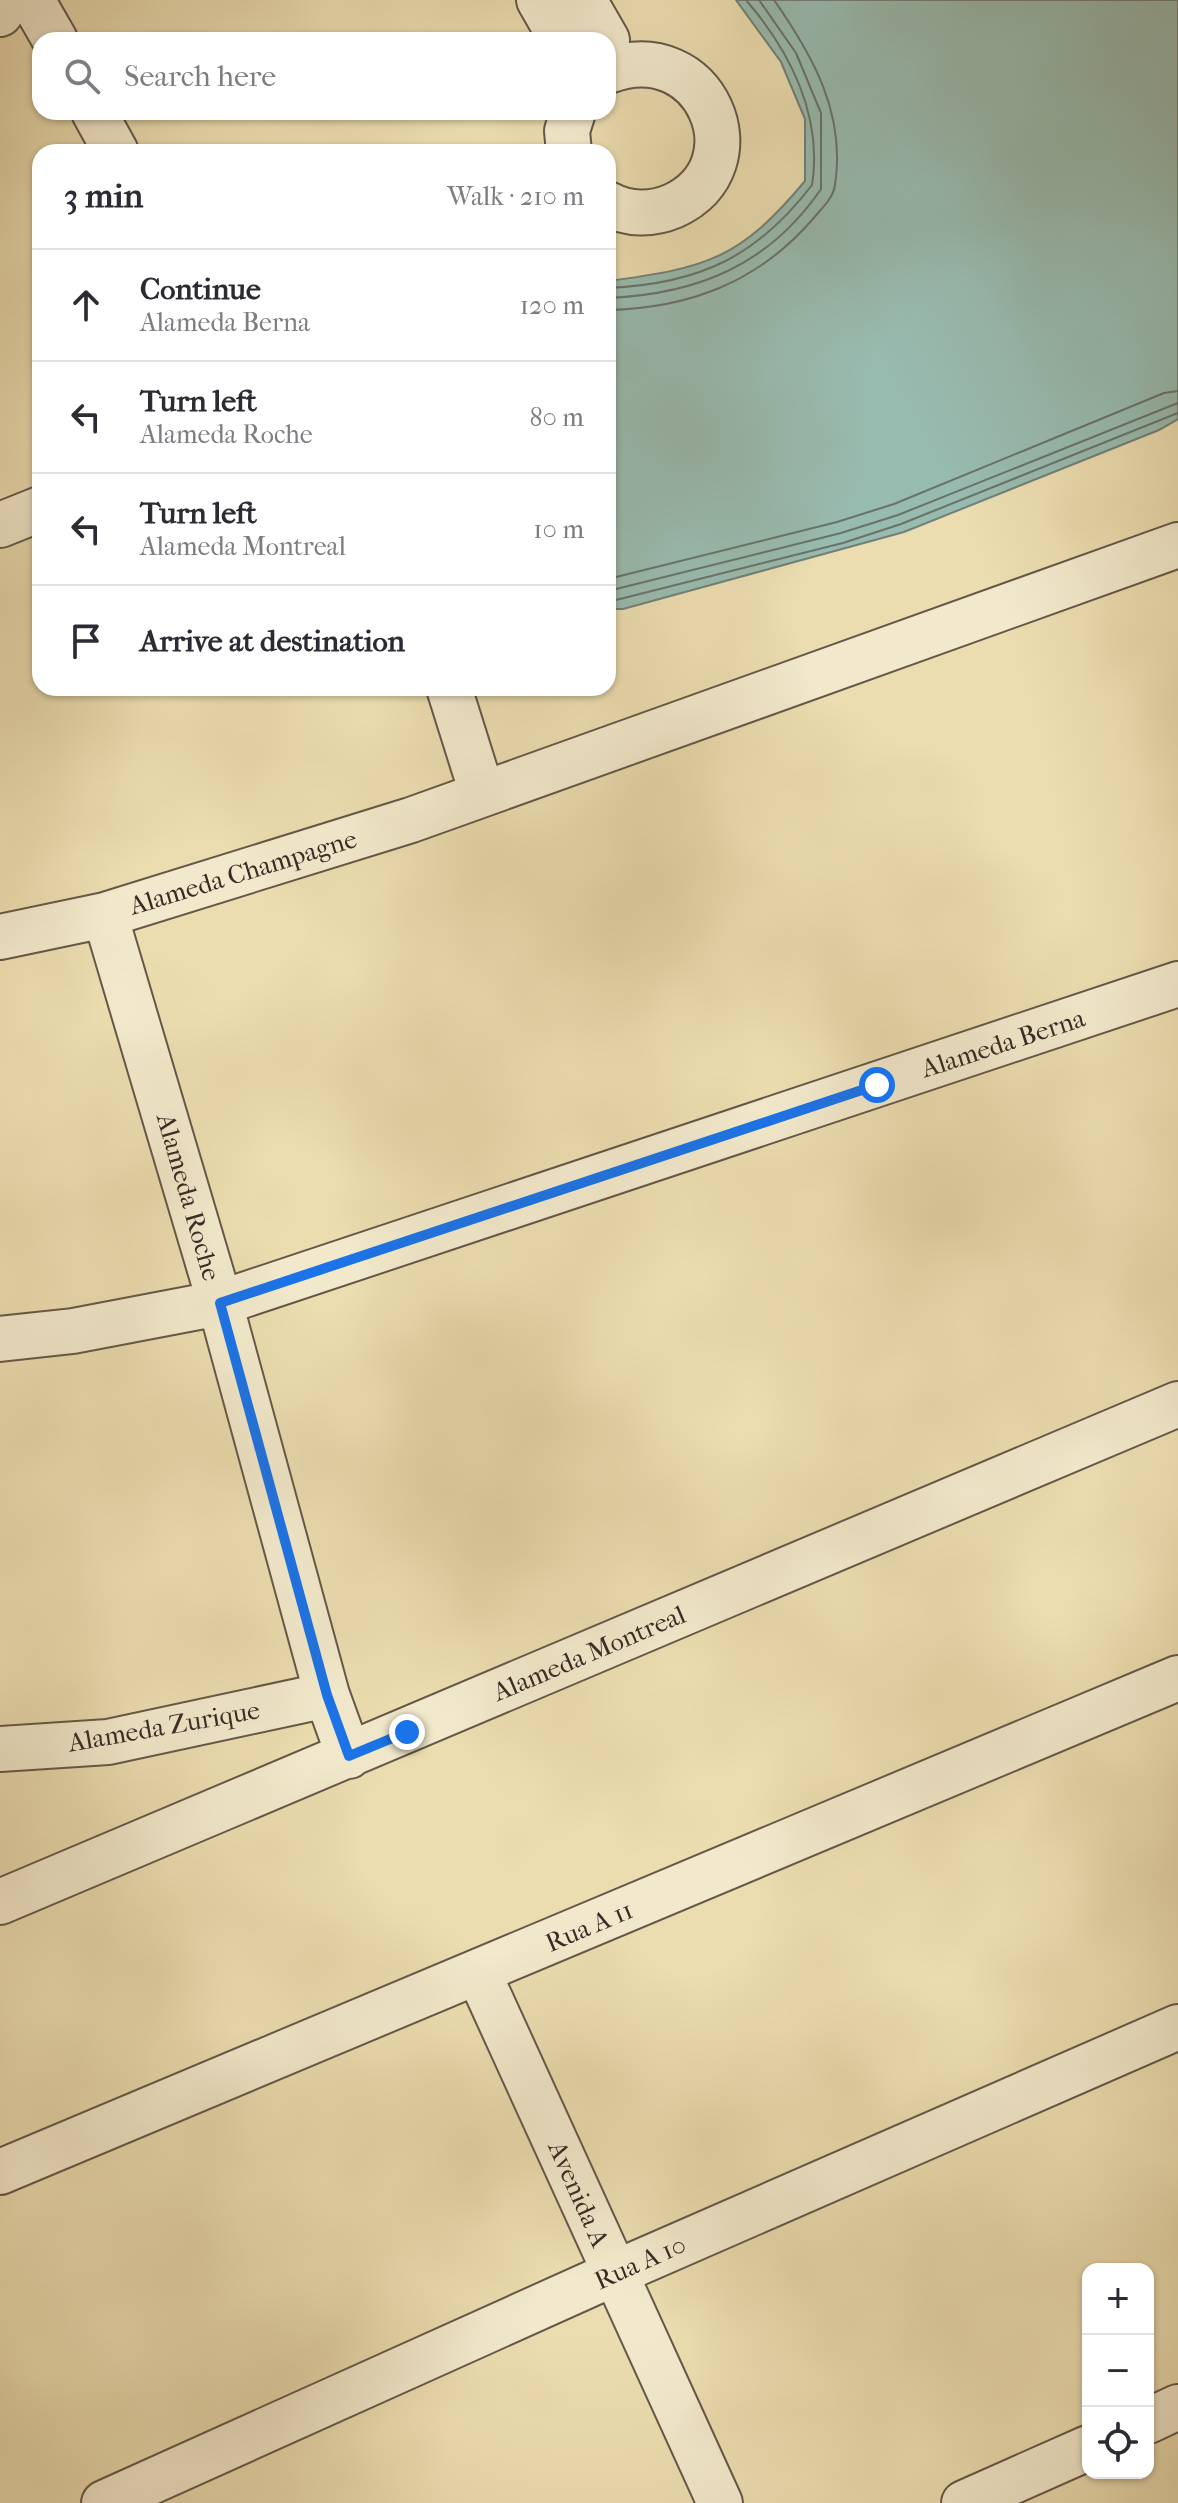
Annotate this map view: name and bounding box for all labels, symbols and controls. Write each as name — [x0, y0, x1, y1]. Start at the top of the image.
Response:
search box — [32, 32, 616, 120]
icon: search — [60, 54, 104, 98]
text: Search here — [124, 59, 276, 94]
text: 3 min — [64, 176, 143, 216]
text: Walk · 210 m — [447, 181, 584, 212]
text: Continue — [140, 272, 261, 307]
icon: ahead — [64, 283, 108, 327]
text: 120 m — [520, 290, 584, 321]
text: Alameda Berna — [140, 307, 310, 338]
text: Turn left — [140, 384, 257, 419]
icon: left — [64, 395, 108, 439]
text: 80 m — [529, 402, 584, 433]
text: Alameda Roche — [140, 419, 313, 450]
text: Turn left — [140, 496, 257, 531]
icon: left — [64, 507, 108, 551]
text: 10 m — [533, 514, 584, 545]
text: Alameda Montreal — [140, 531, 346, 562]
icon: arrive — [64, 619, 108, 663]
text: Arrive at destination — [140, 624, 405, 659]
street label: Alameda Champagne — [125, 823, 361, 922]
street label: Alameda Berna — [916, 1002, 1090, 1085]
route start — [859, 1067, 895, 1103]
street label: Alameda Roche — [150, 1109, 227, 1284]
street label: Alameda Montreal — [487, 1599, 690, 1708]
street label: Alameda Zurique — [65, 1694, 262, 1759]
route end — [389, 1714, 425, 1750]
street label: Rua A 11 — [541, 1894, 637, 1959]
street label: Avenida A — [541, 2135, 616, 2253]
street label: Rua A 10 — [590, 2229, 691, 2296]
map controls — [1082, 2263, 1154, 2479]
button: + — [1082, 2263, 1154, 2335]
button: − — [1082, 2335, 1154, 2407]
button: locate — [1082, 2407, 1154, 2479]

